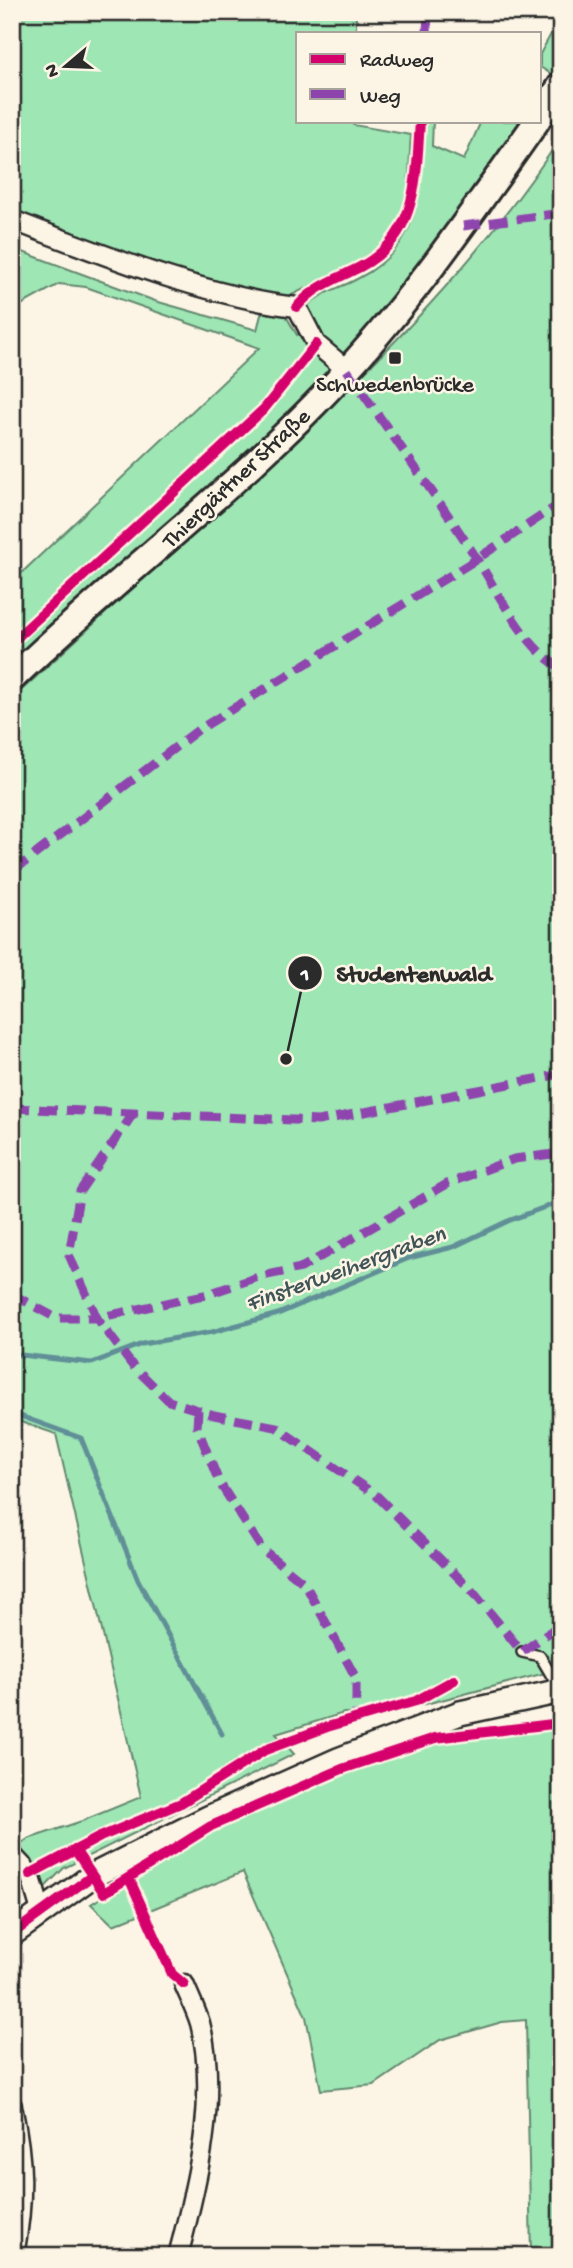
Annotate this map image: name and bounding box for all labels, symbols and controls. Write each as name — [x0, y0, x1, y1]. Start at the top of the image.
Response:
north arrow — [32, 32, 102, 102]
legend — [296, 32, 542, 122]
text: Radweg — [360, 50, 434, 75]
text: N — [40, 61, 66, 80]
text: Weg — [360, 86, 401, 111]
marker: Schwedenbrücke — [387, 350, 403, 366]
place label: Schwedenbrücke — [316, 373, 475, 400]
street label: Thiergärtner Straße — [156, 403, 318, 557]
callout: Studentenwald — [288, 950, 506, 995]
text: Studentenwald — [337, 962, 494, 991]
text: 1 — [300, 964, 309, 989]
water label: Finsterweihergraben — [242, 1220, 451, 1320]

